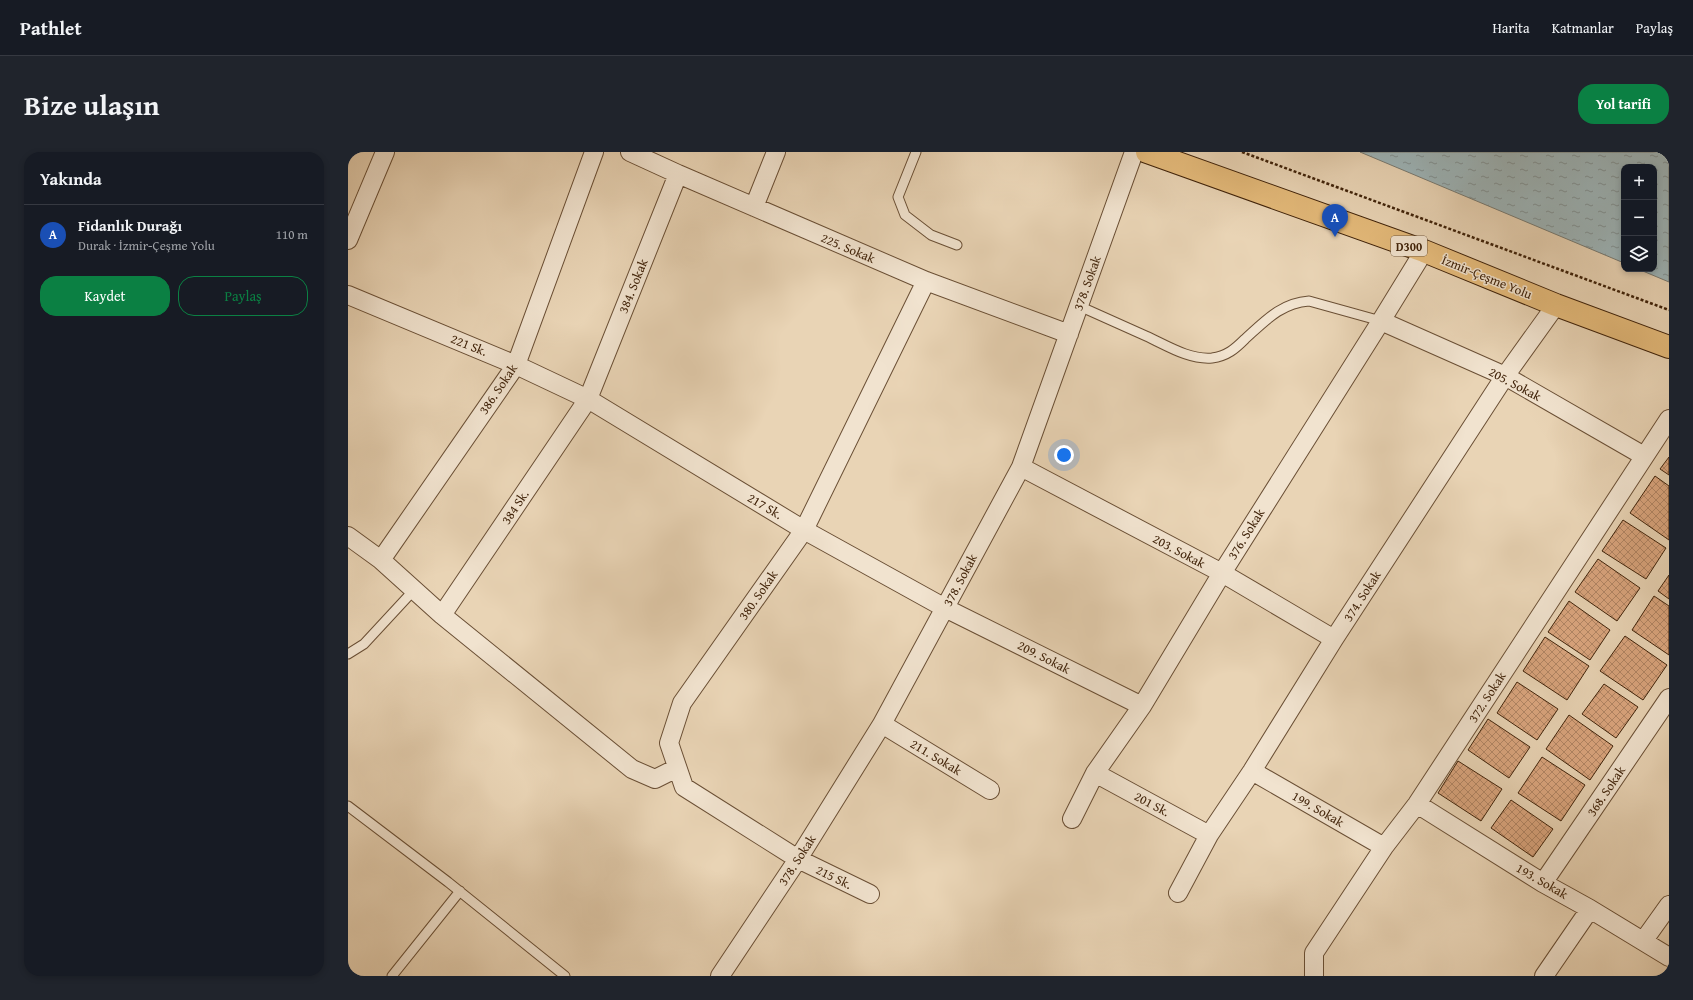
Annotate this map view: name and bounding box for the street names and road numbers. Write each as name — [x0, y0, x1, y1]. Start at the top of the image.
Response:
street label: 225. Sokak — [818, 228, 878, 268]
road number: D300 — [1391, 236, 1427, 256]
street label: İzmir-Çeşme Yolu — [1439, 250, 1535, 304]
street label: 378. Sokak — [1068, 253, 1106, 313]
street label: 384. Sokak — [613, 256, 653, 316]
street label: 221 Sk. — [448, 329, 490, 361]
street label: 386. Sokak — [474, 360, 522, 418]
street label: 205. Sokak — [1485, 362, 1545, 406]
street label: 384 Sk. — [497, 486, 533, 528]
street label: 217 Sk. — [744, 488, 786, 524]
street label: 376. Sokak — [1223, 504, 1269, 563]
street label: 203. Sokak — [1149, 529, 1209, 573]
street label: 378. Sokak — [938, 550, 982, 610]
street label: 380. Sokak — [734, 566, 782, 624]
street label: 374. Sokak — [1338, 567, 1386, 625]
street label: 209. Sokak — [1014, 636, 1074, 679]
street label: 372. Sokak — [1463, 668, 1511, 726]
street label: 211. Sokak — [907, 734, 966, 780]
street label: 368. Sokak — [1582, 762, 1630, 820]
street label: 199. Sokak — [1289, 786, 1348, 832]
street label: 201 Sk. — [1131, 787, 1173, 821]
street label: 378. Sokak — [773, 831, 821, 889]
street label: 193. Sokak — [1513, 858, 1572, 904]
street label: 215 Sk. — [813, 860, 855, 894]

